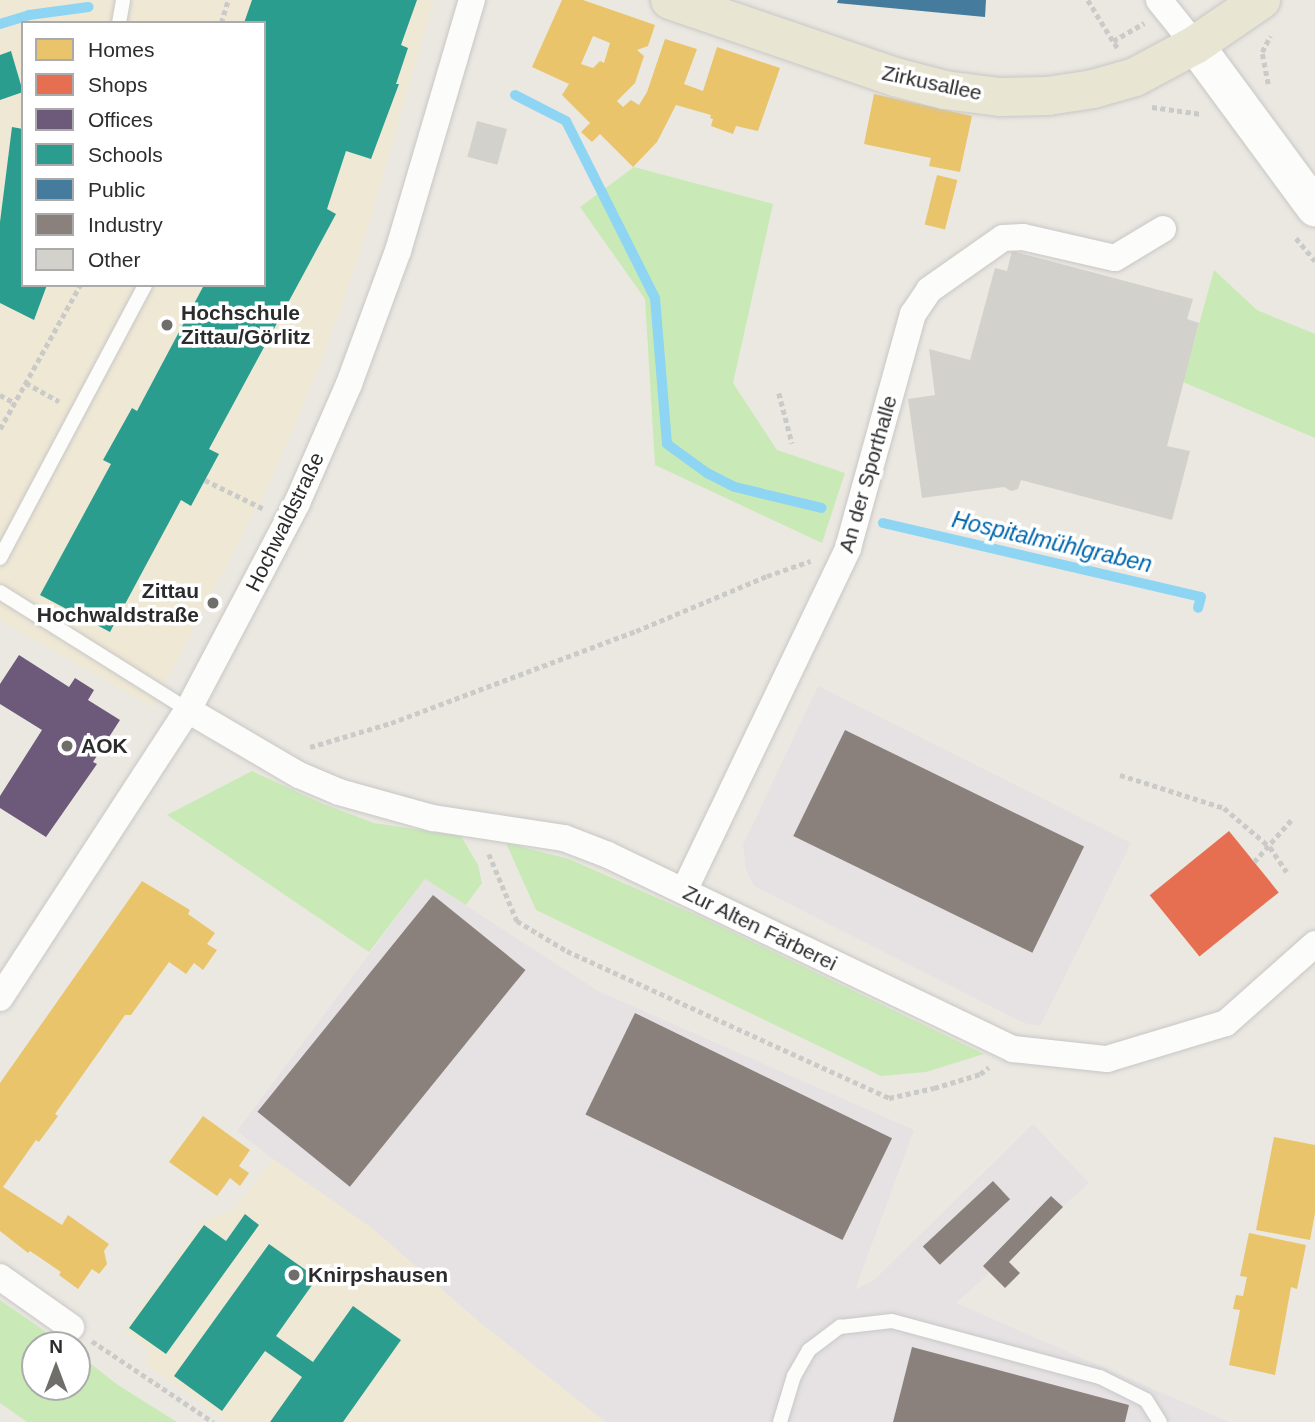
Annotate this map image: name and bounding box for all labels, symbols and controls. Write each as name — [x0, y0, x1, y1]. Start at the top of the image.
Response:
legend — [21, 21, 266, 287]
text: Homes — [88, 38, 155, 61]
street label: Zirkusallee — [880, 60, 984, 106]
text: Shops — [88, 73, 148, 96]
text: Offices — [88, 108, 153, 131]
text: Schools — [88, 143, 163, 166]
text: Public — [88, 178, 145, 201]
text: Industry — [88, 213, 163, 236]
text: Other — [88, 248, 141, 271]
place label: Hochschule Zittau/Görlitz — [181, 300, 310, 350]
marker: Hochschule Zittau/Görlitz — [159, 317, 175, 333]
street label: An der Sporthalle — [834, 393, 902, 555]
street label: Hochwaldstraße — [240, 448, 330, 596]
water label: Hospitalmühlgraben — [949, 506, 1155, 578]
place label: Zittau Hochwaldstraße — [37, 578, 199, 628]
marker: Zittau Hochwaldstraße — [205, 595, 221, 611]
place label: AOK — [81, 733, 128, 759]
marker: AOK — [59, 738, 75, 754]
street label: Zur Alten Färberei — [678, 880, 842, 976]
place label: Knirpshausen — [308, 1262, 448, 1288]
marker: Knirpshausen — [286, 1267, 302, 1283]
north arrow — [21, 1331, 91, 1401]
text: N — [49, 1336, 63, 1357]

